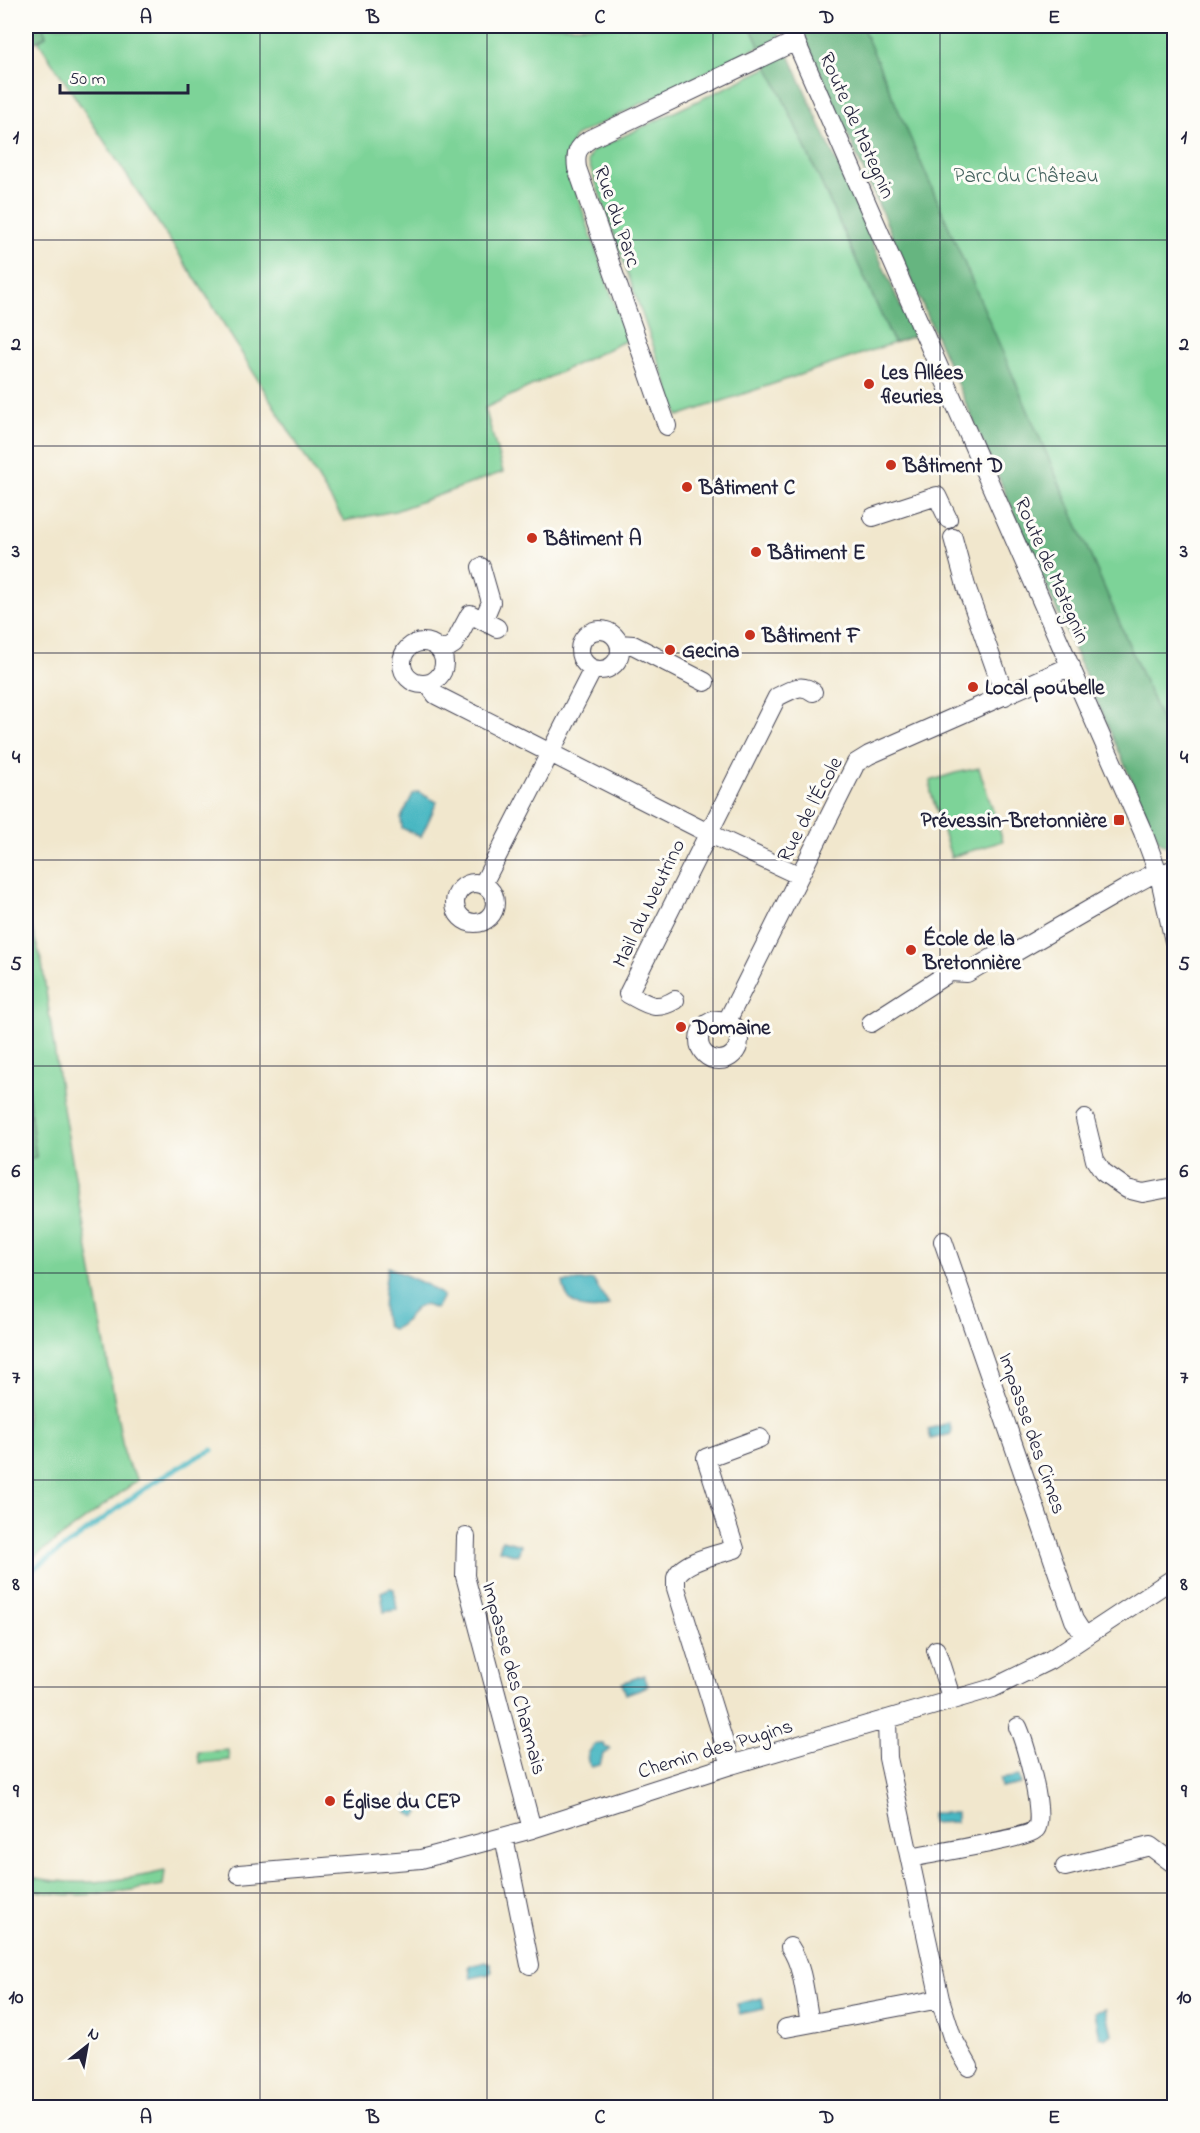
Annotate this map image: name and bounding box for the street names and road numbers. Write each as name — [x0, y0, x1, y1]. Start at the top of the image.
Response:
street label: Route de Mategnin — [809, 48, 902, 205]
street label: Rue du Parc — [585, 162, 648, 272]
street label: Route de Mategnin — [1004, 493, 1097, 650]
street label: Rue de l'École — [770, 751, 851, 868]
street label: Mail du Neutrino — [606, 834, 694, 973]
street label: Impasse des Cimes — [989, 1349, 1073, 1518]
street label: Impasse des Charmais — [473, 1579, 553, 1778]
street label: Chemin des Pugins — [634, 1712, 797, 1790]

